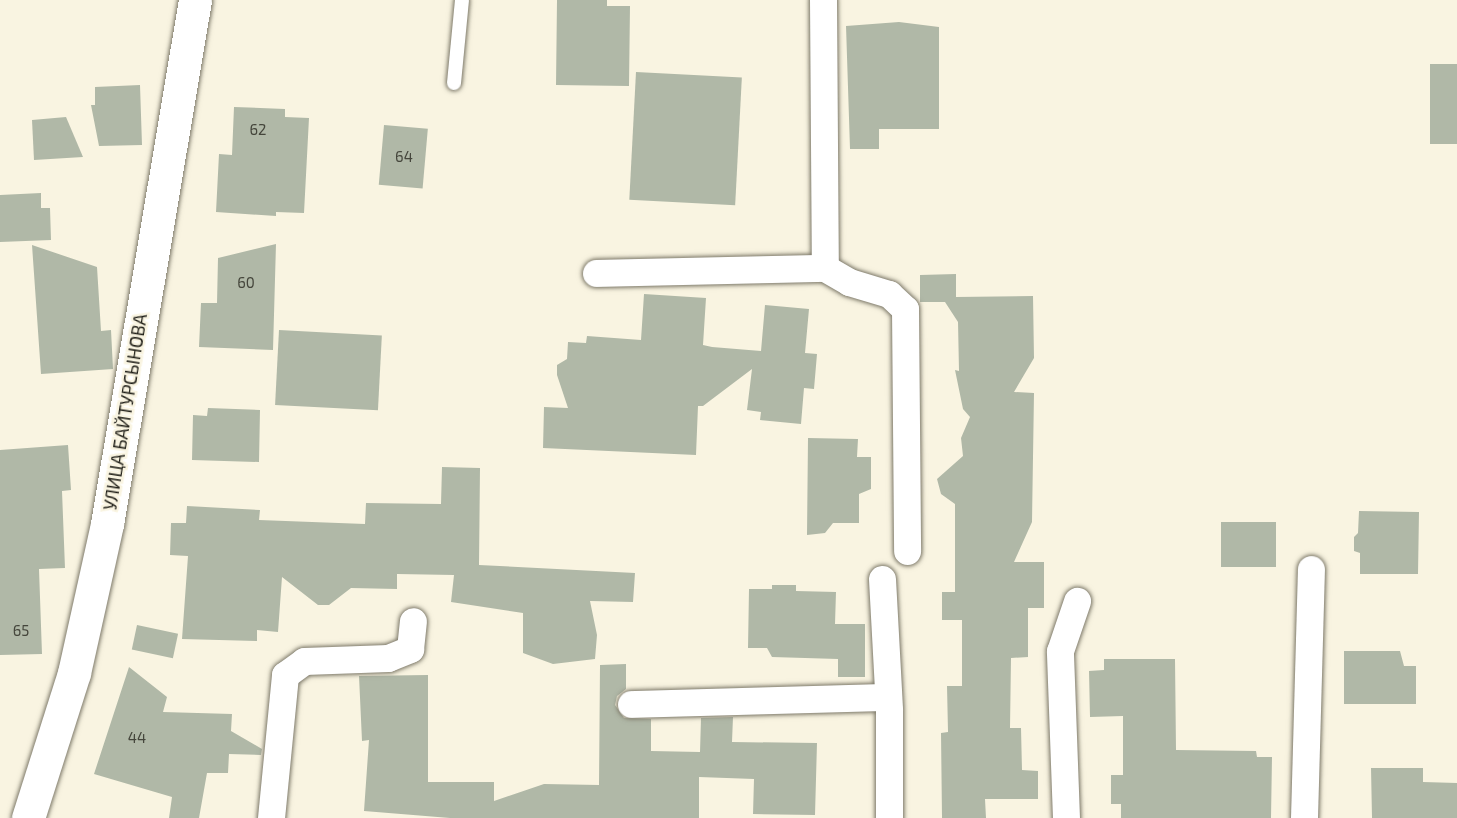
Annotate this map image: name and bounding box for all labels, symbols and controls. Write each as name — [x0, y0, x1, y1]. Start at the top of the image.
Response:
house number: 62 — [249, 121, 267, 139]
house number: 64 — [395, 148, 413, 166]
house number: 60 — [237, 274, 255, 292]
street label: УЛИЦА БАЙТУРСЫНОВА — [99, 312, 151, 512]
house number: 65 — [13, 622, 29, 640]
house number: 44 — [128, 729, 146, 747]

